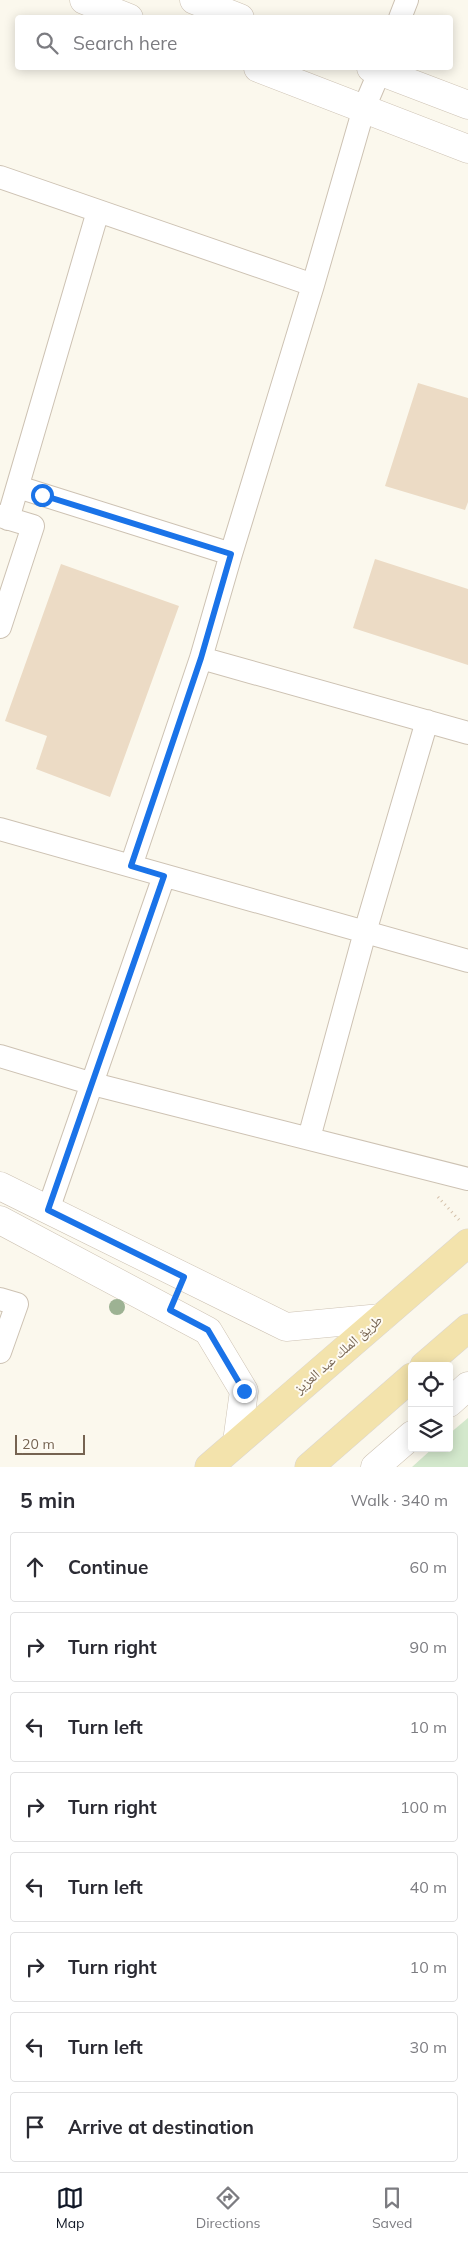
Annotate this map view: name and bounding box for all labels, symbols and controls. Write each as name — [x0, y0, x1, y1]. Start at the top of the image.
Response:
search box — [15, 15, 453, 70]
icon: search — [33, 29, 61, 57]
text: Search here — [73, 31, 177, 55]
route start — [31, 484, 54, 507]
street label: طريق الملك عبد العزيز — [289, 1311, 387, 1399]
map controls — [408, 1362, 453, 1452]
button: locate — [408, 1362, 453, 1407]
route end — [233, 1380, 256, 1403]
button: layers — [408, 1407, 453, 1452]
scale bar — [15, 1432, 85, 1455]
text: 20 m — [22, 1435, 55, 1453]
text: 5 min — [20, 1487, 75, 1513]
text: Walk · 340 m — [350, 1490, 448, 1510]
icon: ahead — [21, 1553, 49, 1581]
text: Continue — [68, 1555, 148, 1579]
text: 60 m — [410, 1557, 447, 1577]
icon: right — [21, 1633, 49, 1661]
text: Turn right — [68, 1635, 157, 1659]
text: 90 m — [410, 1637, 447, 1657]
icon: left — [21, 1713, 49, 1741]
text: Turn left — [68, 1715, 143, 1739]
text: 10 m — [410, 1717, 447, 1737]
icon: right — [21, 1793, 49, 1821]
text: Turn right — [68, 1795, 157, 1819]
text: 100 m — [400, 1797, 447, 1817]
icon: left — [21, 1873, 49, 1901]
text: Turn left — [68, 1875, 143, 1899]
text: 40 m — [410, 1877, 447, 1897]
icon: right — [21, 1953, 49, 1981]
text: Turn right — [68, 1955, 157, 1979]
text: 10 m — [410, 1957, 447, 1977]
icon: left — [21, 2033, 49, 2061]
text: Turn left — [68, 2035, 143, 2059]
text: 30 m — [410, 2037, 447, 2057]
icon: arrive — [21, 2113, 49, 2141]
text: Arrive at destination — [68, 2115, 254, 2139]
tab: Map — [56, 2184, 84, 2232]
tab: Directions — [196, 2184, 261, 2232]
tab: Saved — [372, 2184, 412, 2232]

